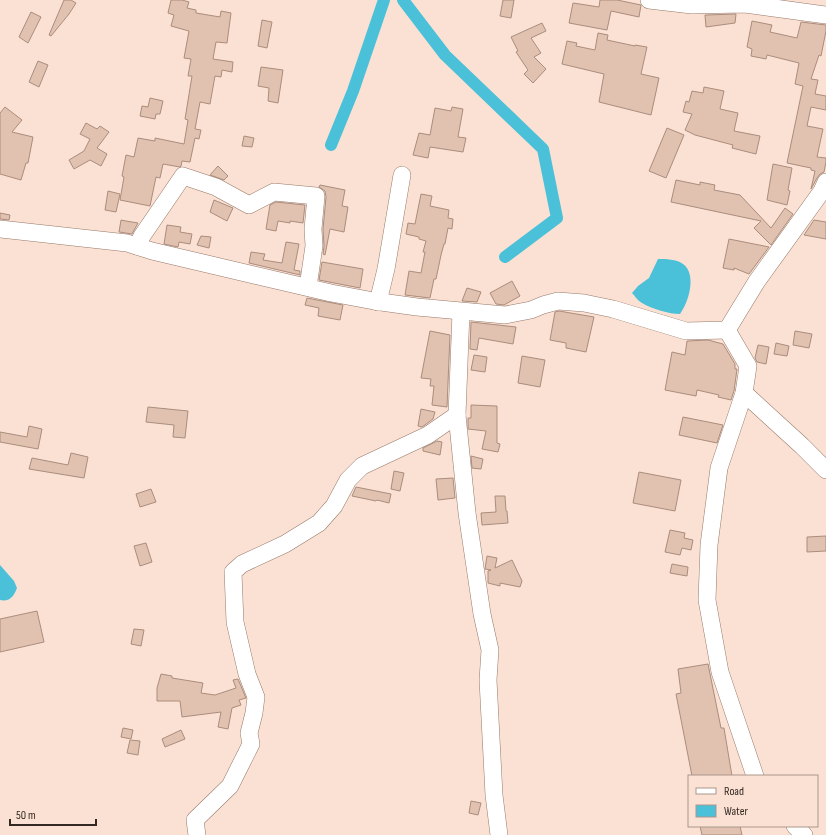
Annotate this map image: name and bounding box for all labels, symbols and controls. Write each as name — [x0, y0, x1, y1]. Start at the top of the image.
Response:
legend — [688, 775, 818, 827]
text: Road — [724, 784, 744, 799]
scale bar — [10, 801, 96, 827]
text: Water — [724, 804, 748, 819]
text: 50 m — [16, 808, 36, 823]

